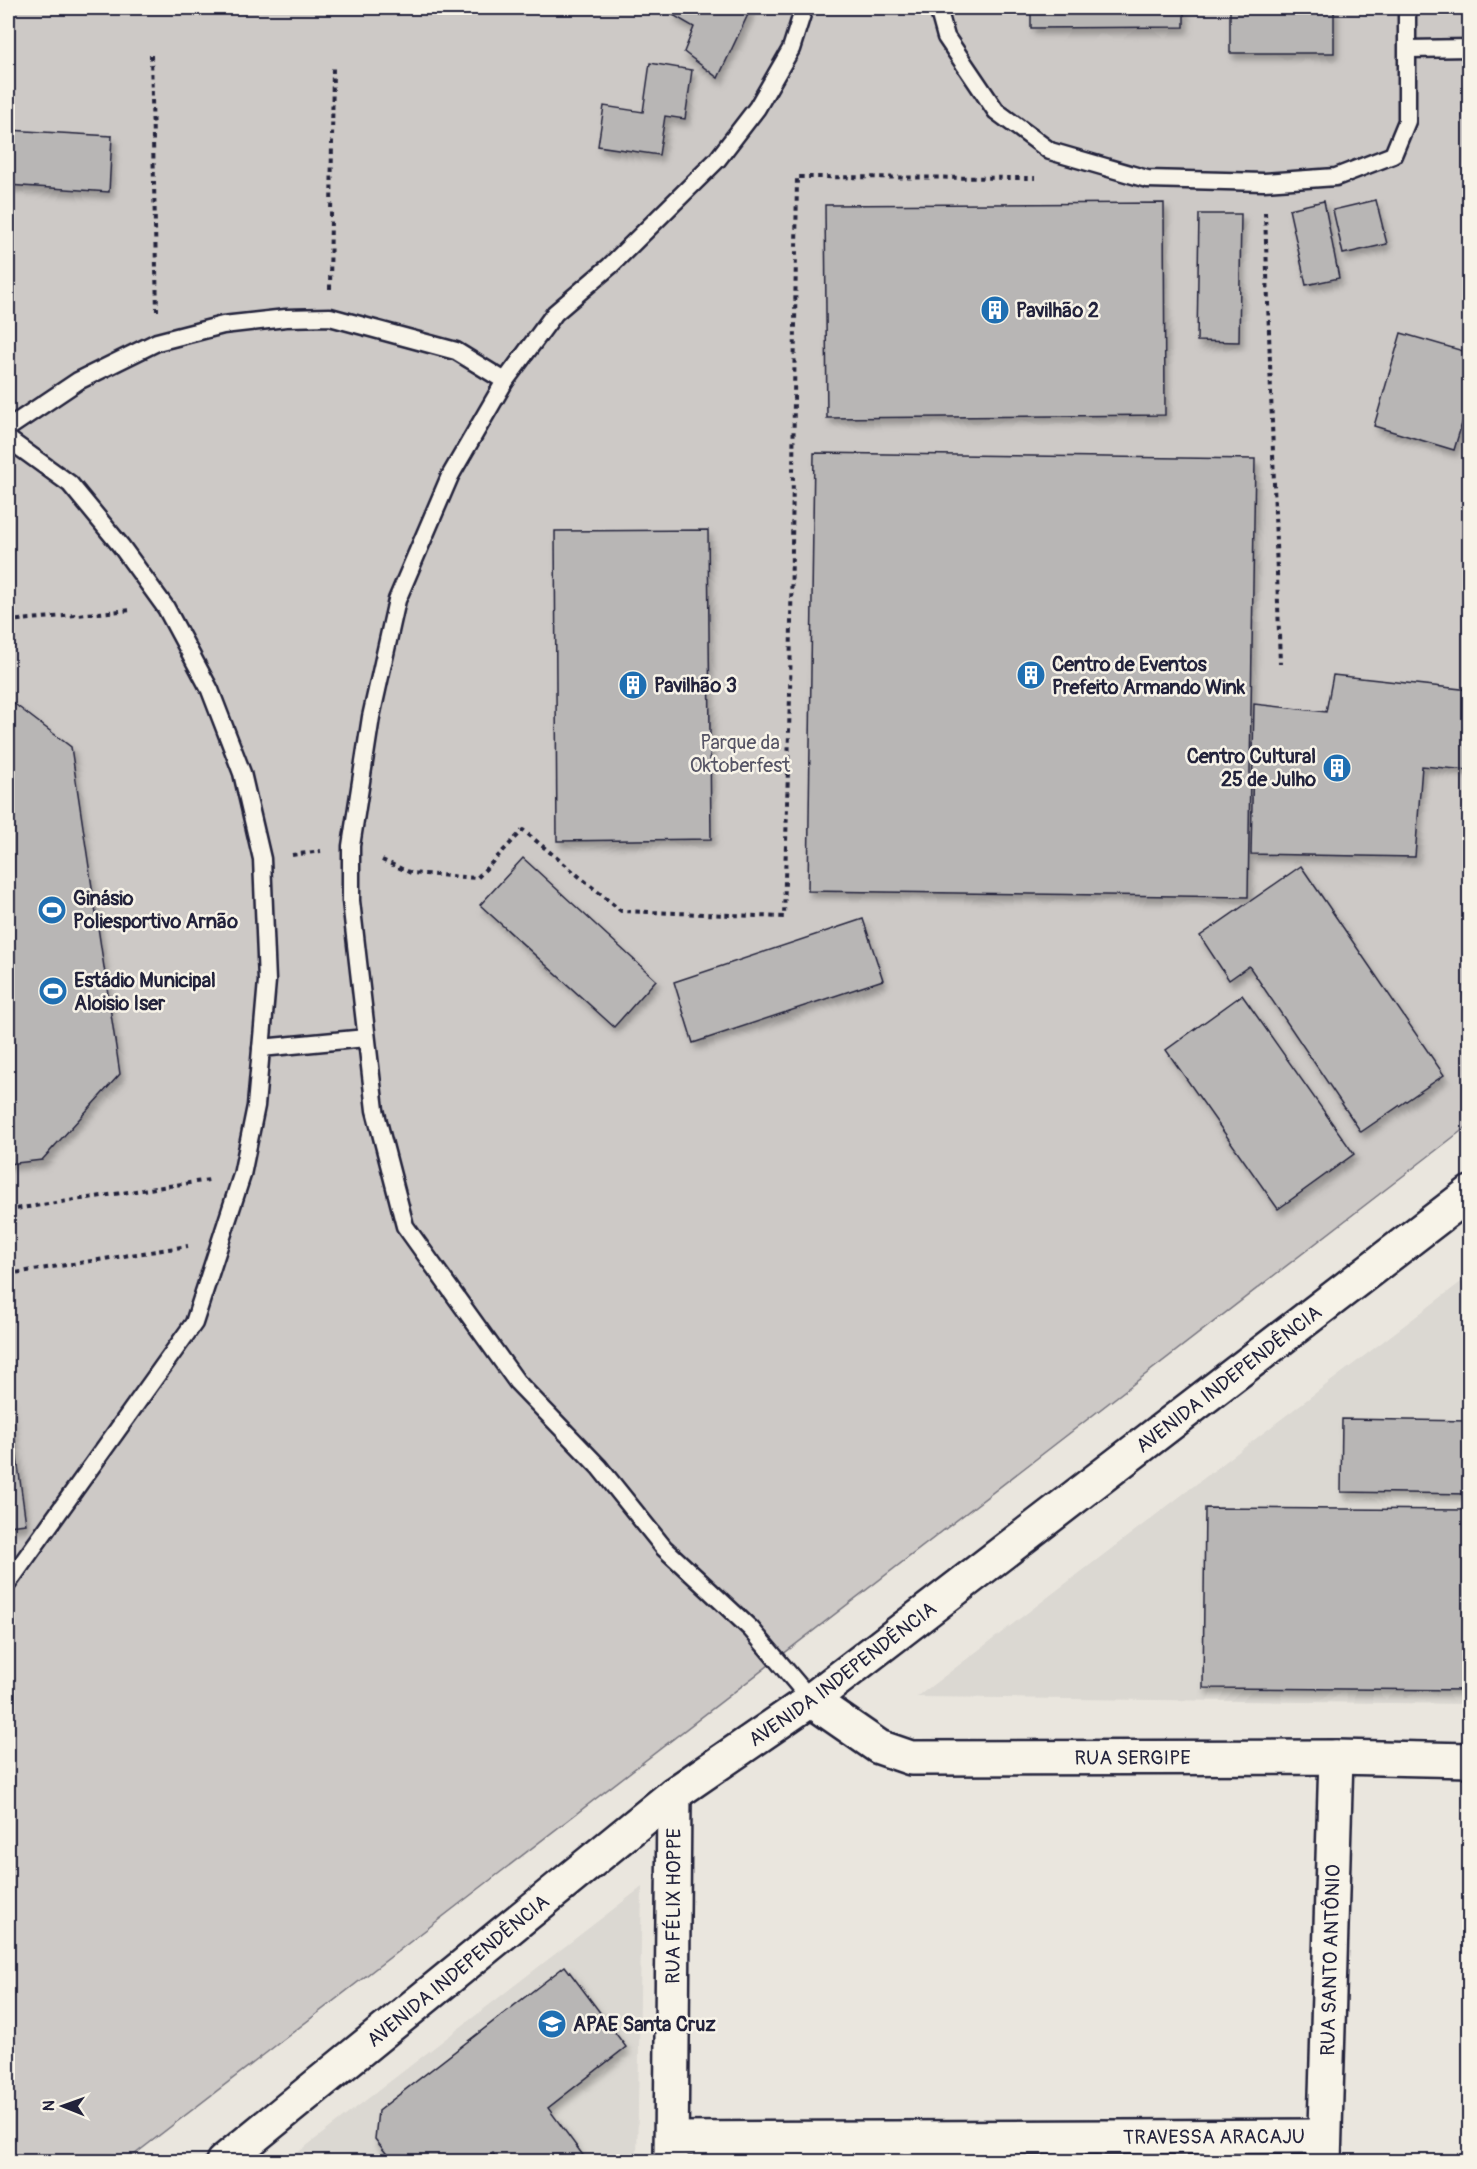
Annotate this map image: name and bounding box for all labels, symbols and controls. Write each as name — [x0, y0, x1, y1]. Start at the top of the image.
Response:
building icon: Pavilhão 2 — [979, 294, 1011, 326]
place label: Pavilhão 2 — [1016, 298, 1099, 323]
place label: Centro de Eventos Prefeito Armando Wink — [1052, 652, 1246, 700]
building icon: Centro de Eventos Prefeito Armando Wink — [1015, 659, 1047, 691]
building icon: Pavilhão 3 — [617, 669, 649, 701]
place label: Pavilhão 3 — [654, 673, 737, 698]
park label: Parque da Oktoberfest — [690, 730, 791, 778]
place label: Centro Cultural 25 de Julho — [1187, 744, 1316, 792]
building icon: Centro Cultural 25 de Julho — [1321, 752, 1353, 784]
place label: Ginásio Poliesportivo Arnão — [73, 886, 238, 934]
sports icon: Ginásio Poliesportivo Arnão — [36, 894, 68, 926]
place label: Estádio Municipal Aloisio Iser — [74, 968, 216, 1016]
sports icon: Estádio Municipal Aloisio Iser — [37, 975, 69, 1007]
street label: AVENIDA INDEPENDÊNCIA — [1131, 1299, 1326, 1458]
street label: AVENIDA INDEPENDÊNCIA — [744, 1596, 941, 1752]
street label: RUA SERGIPE — [1074, 1745, 1191, 1770]
street label: RUA FÉLIX HOPPE — [660, 1828, 686, 1984]
street label: RUA SANTO ANTÔNIO — [1315, 1864, 1345, 2056]
street label: AVENIDA INDEPENDÊNCIA — [362, 1889, 554, 2052]
school or university icon: APAE Santa Cruz — [536, 2008, 568, 2040]
place label: APAE Santa Cruz — [573, 2012, 716, 2037]
north arrow — [33, 2076, 93, 2136]
text: N — [39, 2100, 59, 2111]
street label: TRAVESSA ARACAJU — [1123, 2124, 1305, 2149]

